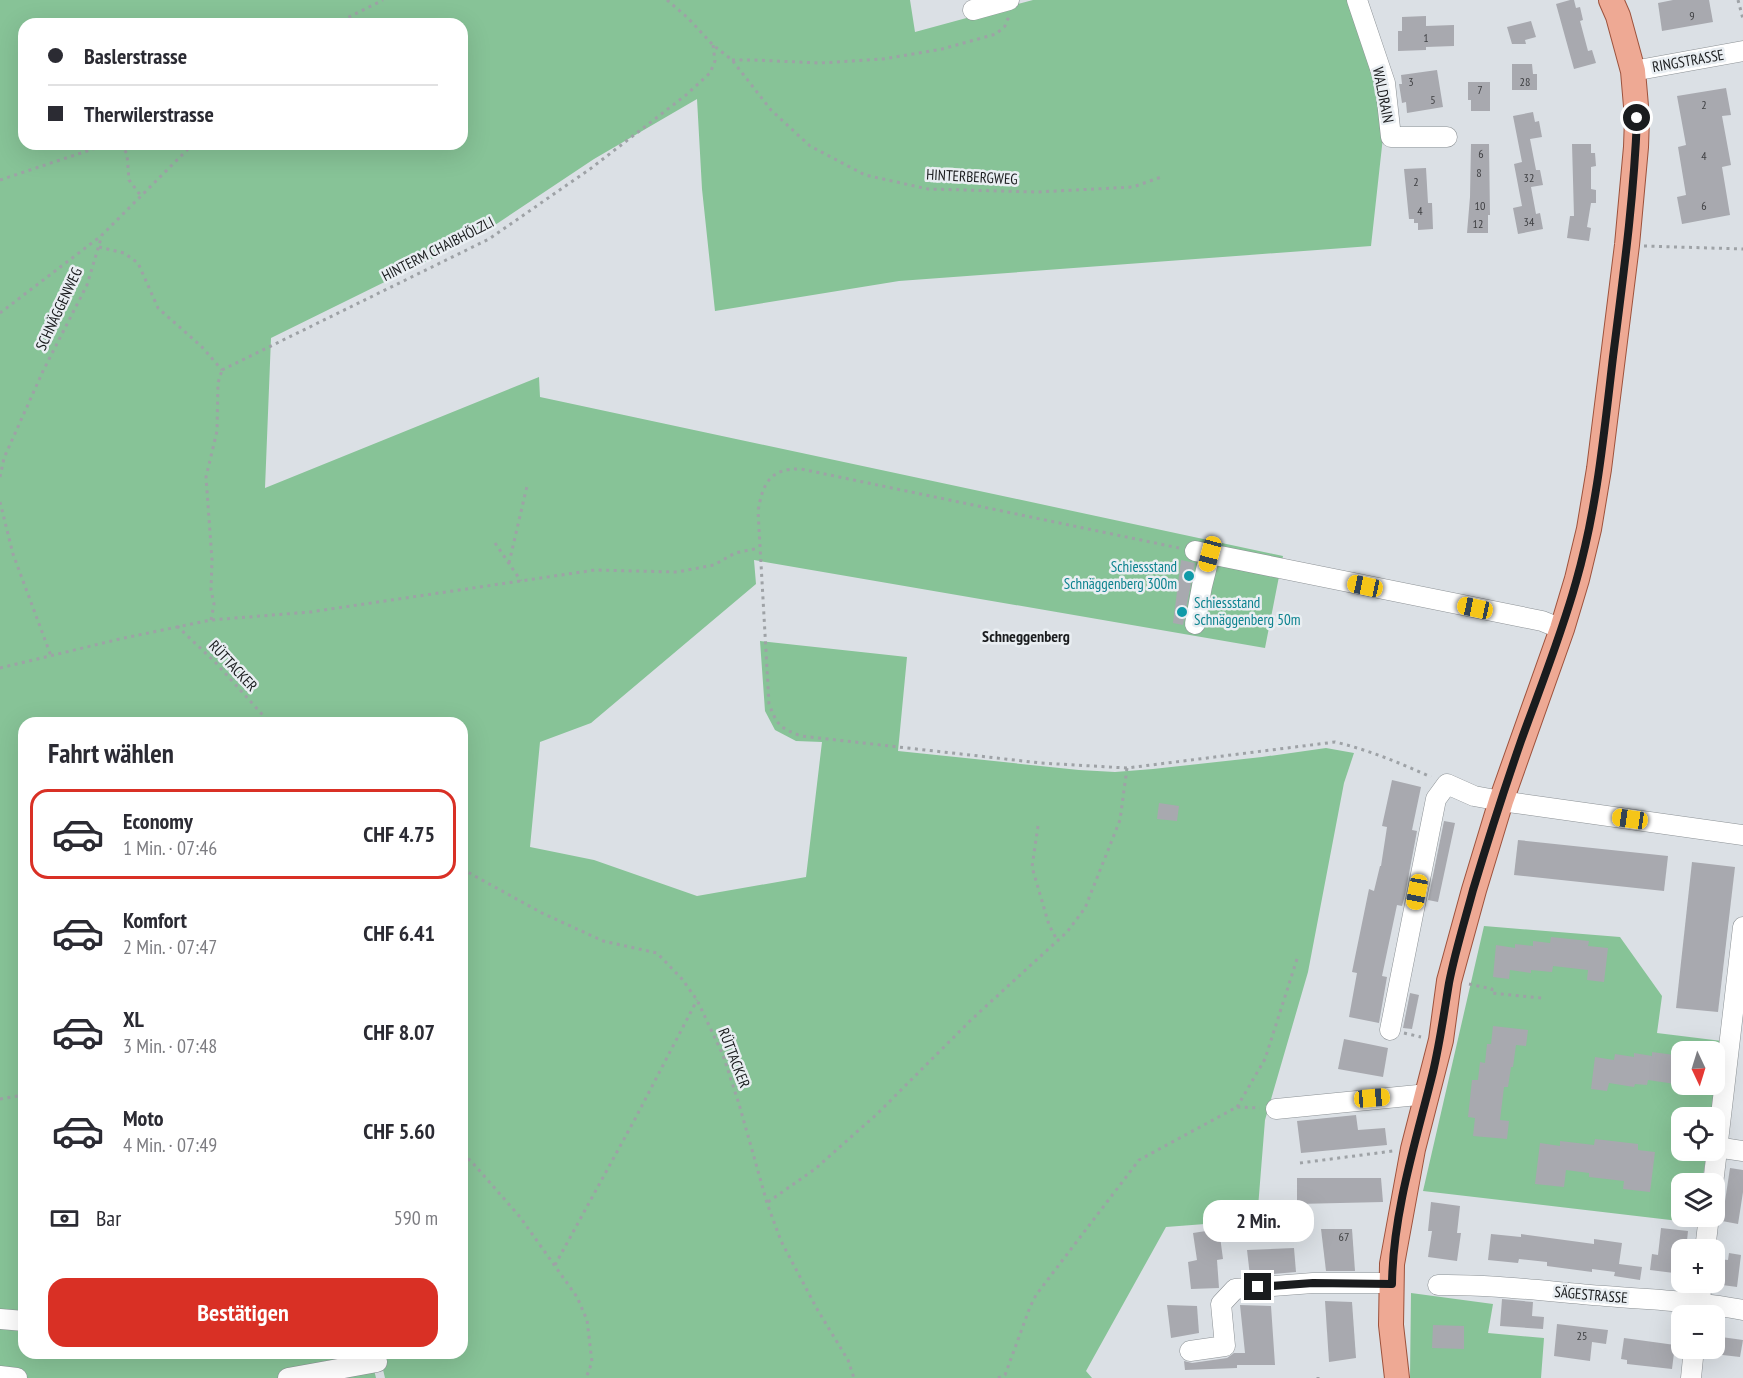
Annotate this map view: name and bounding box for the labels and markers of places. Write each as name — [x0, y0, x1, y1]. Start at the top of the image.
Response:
place label: Schiessstand Schnäggenberg 300m — [1064, 557, 1177, 593]
marker: Schiessstand Schnäggenberg 300m — [1182, 569, 1196, 583]
place label: Schiessstand Schnäggenberg 50m — [1194, 593, 1300, 629]
marker: Schiessstand Schnäggenberg 50m — [1175, 605, 1189, 619]

